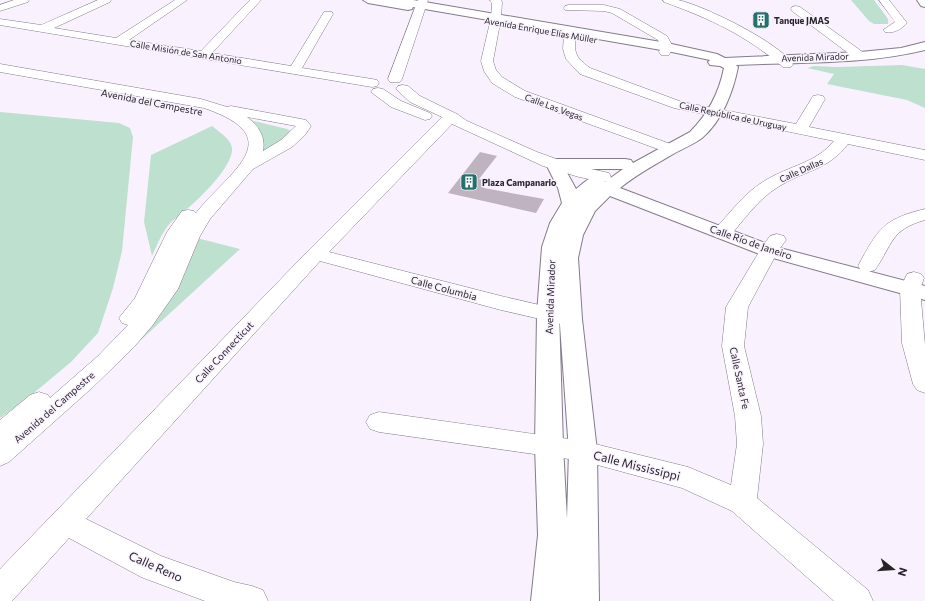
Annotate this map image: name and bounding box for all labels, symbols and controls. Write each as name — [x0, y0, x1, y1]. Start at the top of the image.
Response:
building icon: Tanque JMAS — [751, 10, 771, 30]
street label: Avenida Enrique Elías Müller — [484, 15, 599, 45]
place label: Tanque JMAS — [774, 15, 830, 26]
street label: Calle Misión de San Antonio — [129, 38, 243, 66]
street label: Avenida Mirador — [781, 50, 849, 64]
street label: Avenida del Campestre — [100, 86, 204, 118]
street label: Calle Las Vegas — [523, 91, 585, 123]
street label: Calle República de Uruguay — [678, 99, 788, 133]
street label: Calle Dallas — [777, 155, 825, 185]
building icon: Plaza Campanario — [459, 172, 479, 192]
place label: Plaza Campanario — [482, 177, 557, 188]
street label: Calle Río de Janeiro — [708, 222, 794, 262]
street label: Avenida Mirador — [543, 259, 557, 335]
street label: Calle Columbia — [410, 273, 478, 303]
street label: Calle Connecticut — [192, 319, 256, 385]
street label: Calle Santa Fe — [728, 346, 752, 410]
street label: Avenida del Campestre — [11, 369, 97, 445]
street label: Calle Mississippi — [592, 447, 682, 483]
street label: Calle Reno — [127, 548, 185, 584]
north arrow — [873, 549, 913, 589]
text: N — [896, 566, 910, 578]

